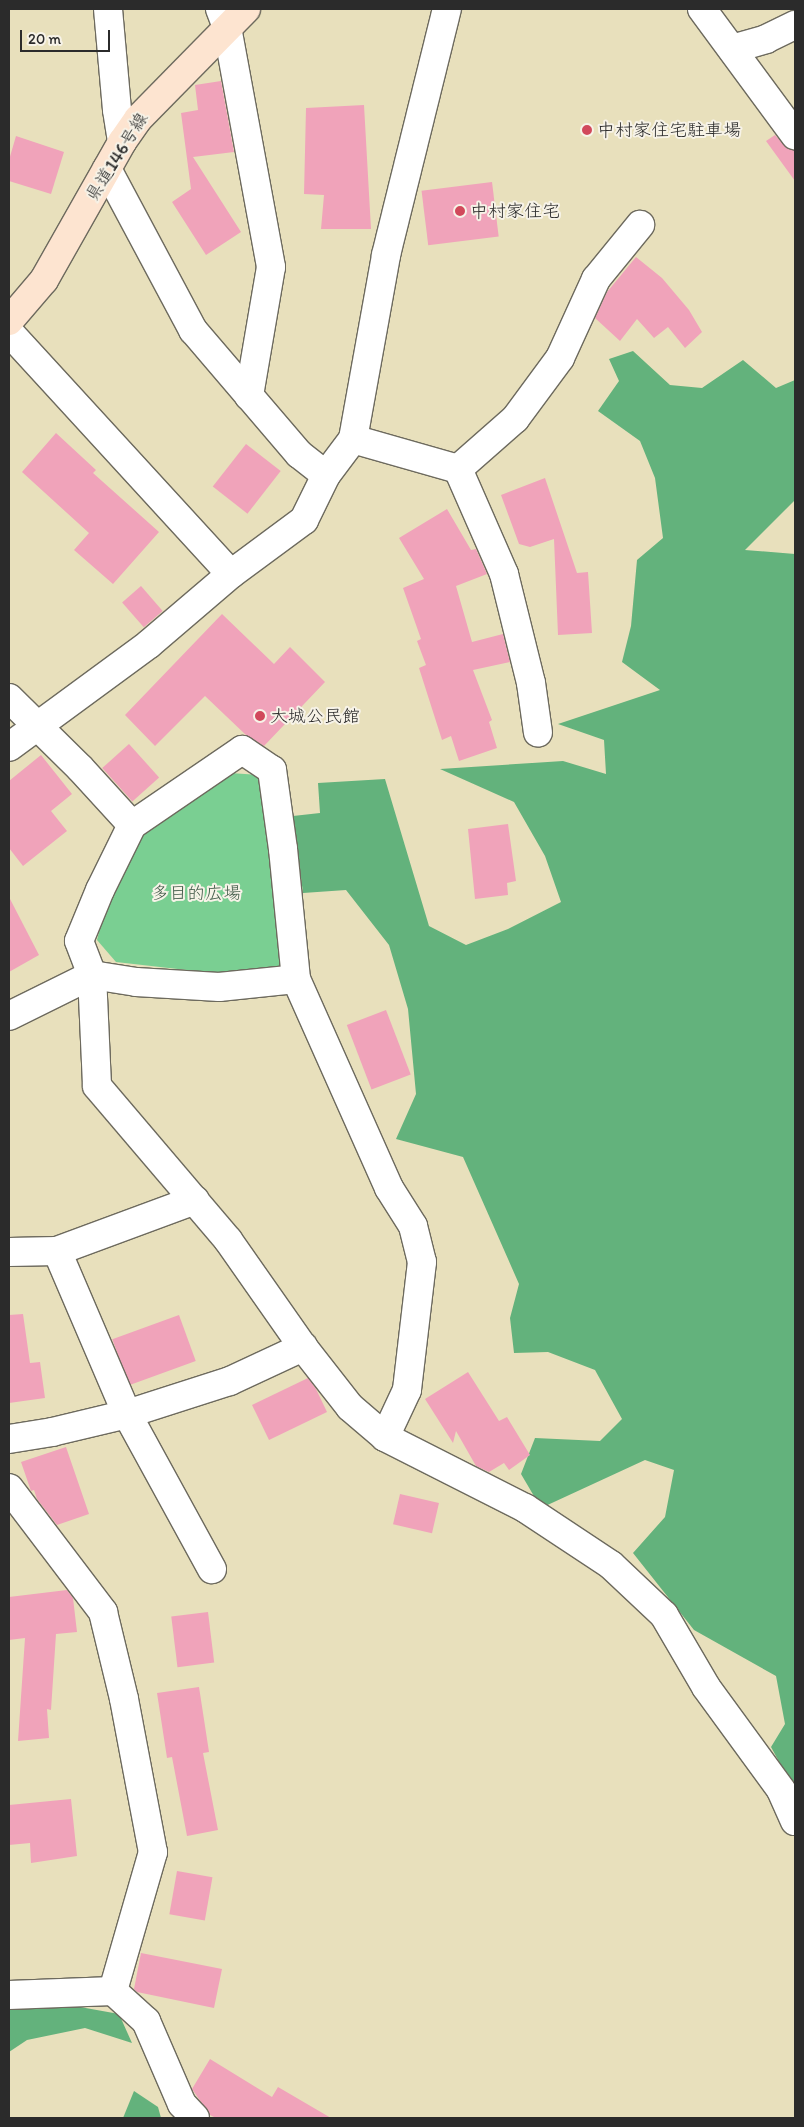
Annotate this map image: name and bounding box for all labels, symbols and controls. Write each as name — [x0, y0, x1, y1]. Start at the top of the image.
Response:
scale bar — [22, 20, 112, 52]
text: 20 m — [28, 30, 61, 48]
street label: 県道146号線 — [81, 109, 153, 205]
place label: 中村家住宅駐車場 — [597, 119, 741, 141]
marker: 中村家住宅駐車場 — [581, 124, 593, 136]
place label: 中村家住宅 — [470, 200, 560, 222]
marker: 中村家住宅 — [454, 205, 466, 217]
place label: 大城公民館 — [270, 705, 360, 727]
marker: 大城公民館 — [254, 710, 266, 722]
park label: 多目的広場 — [151, 882, 241, 904]

